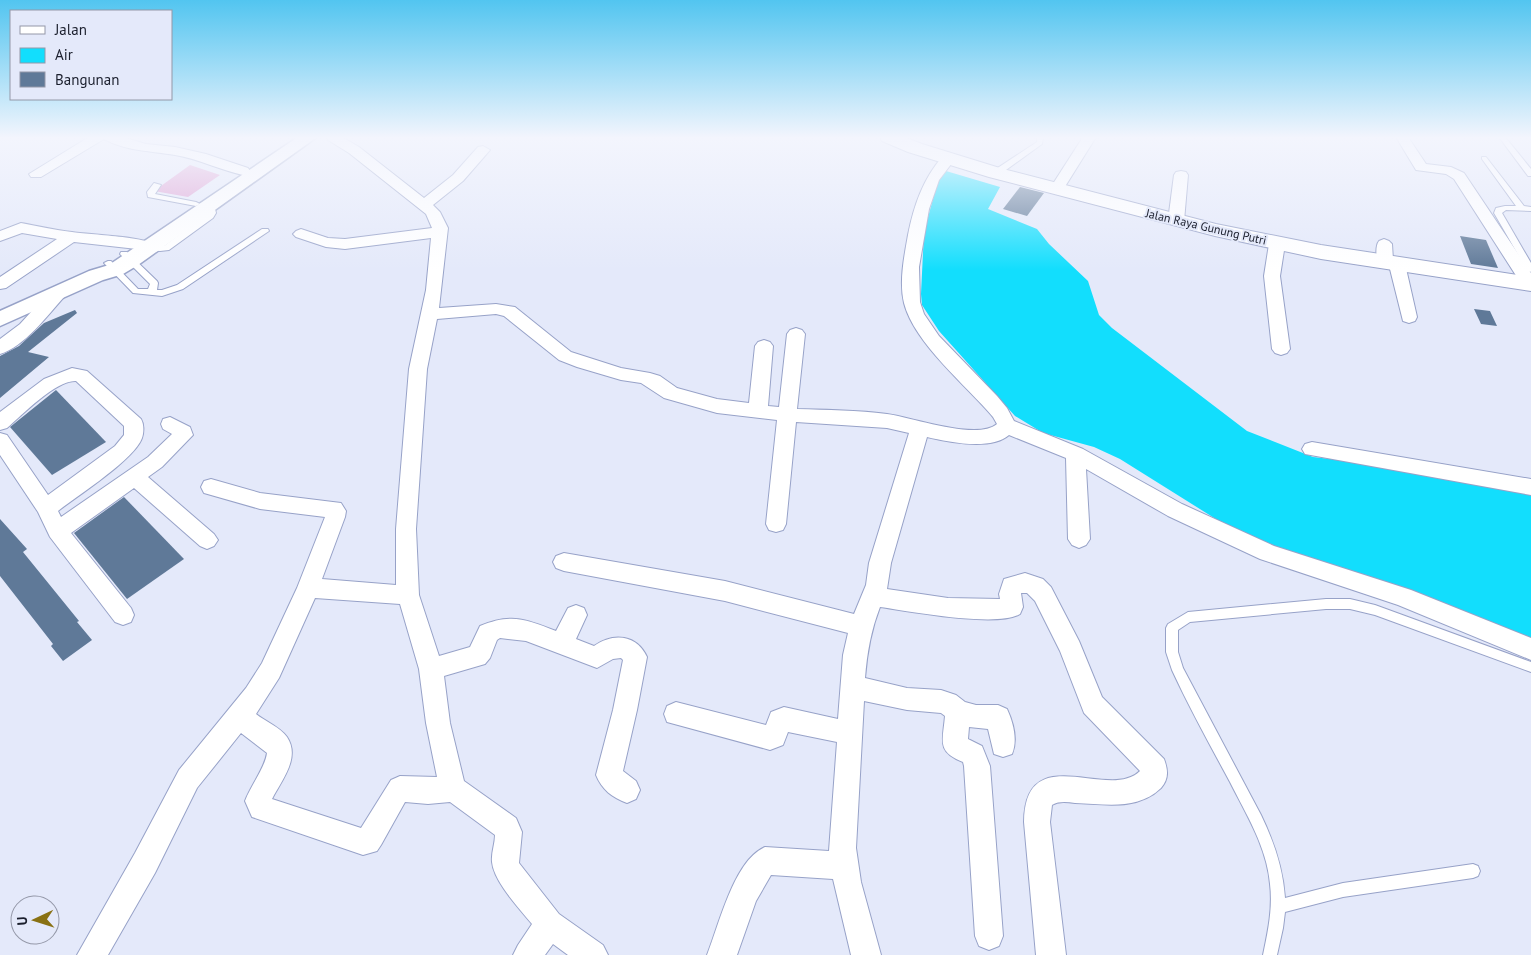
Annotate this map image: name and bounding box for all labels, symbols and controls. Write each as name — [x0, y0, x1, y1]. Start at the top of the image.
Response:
legend — [10, 10, 172, 100]
text: Jalan — [54, 20, 87, 39]
text: Air — [55, 45, 73, 64]
text: Bangunan — [55, 70, 119, 89]
street label: Jalan Raya Gunung Putri — [1143, 205, 1268, 248]
north arrow — [10, 895, 60, 945]
text: U — [13, 916, 31, 926]

